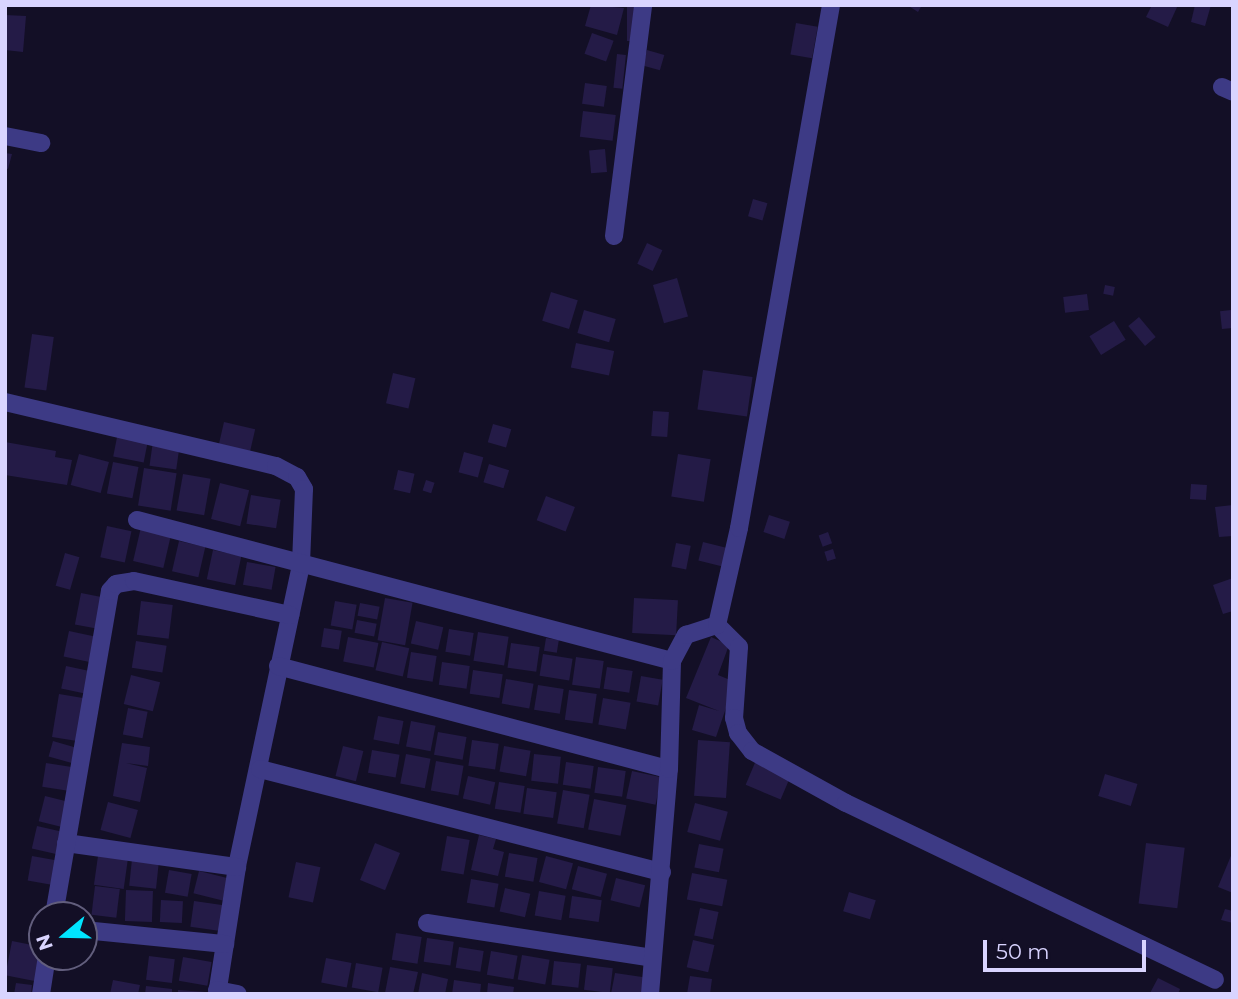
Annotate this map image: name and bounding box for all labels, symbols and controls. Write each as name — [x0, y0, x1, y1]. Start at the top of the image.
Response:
north arrow — [28, 901, 98, 971]
scale bar — [986, 926, 1149, 970]
text: N — [31, 931, 58, 953]
text: 50 m — [996, 939, 1050, 964]

